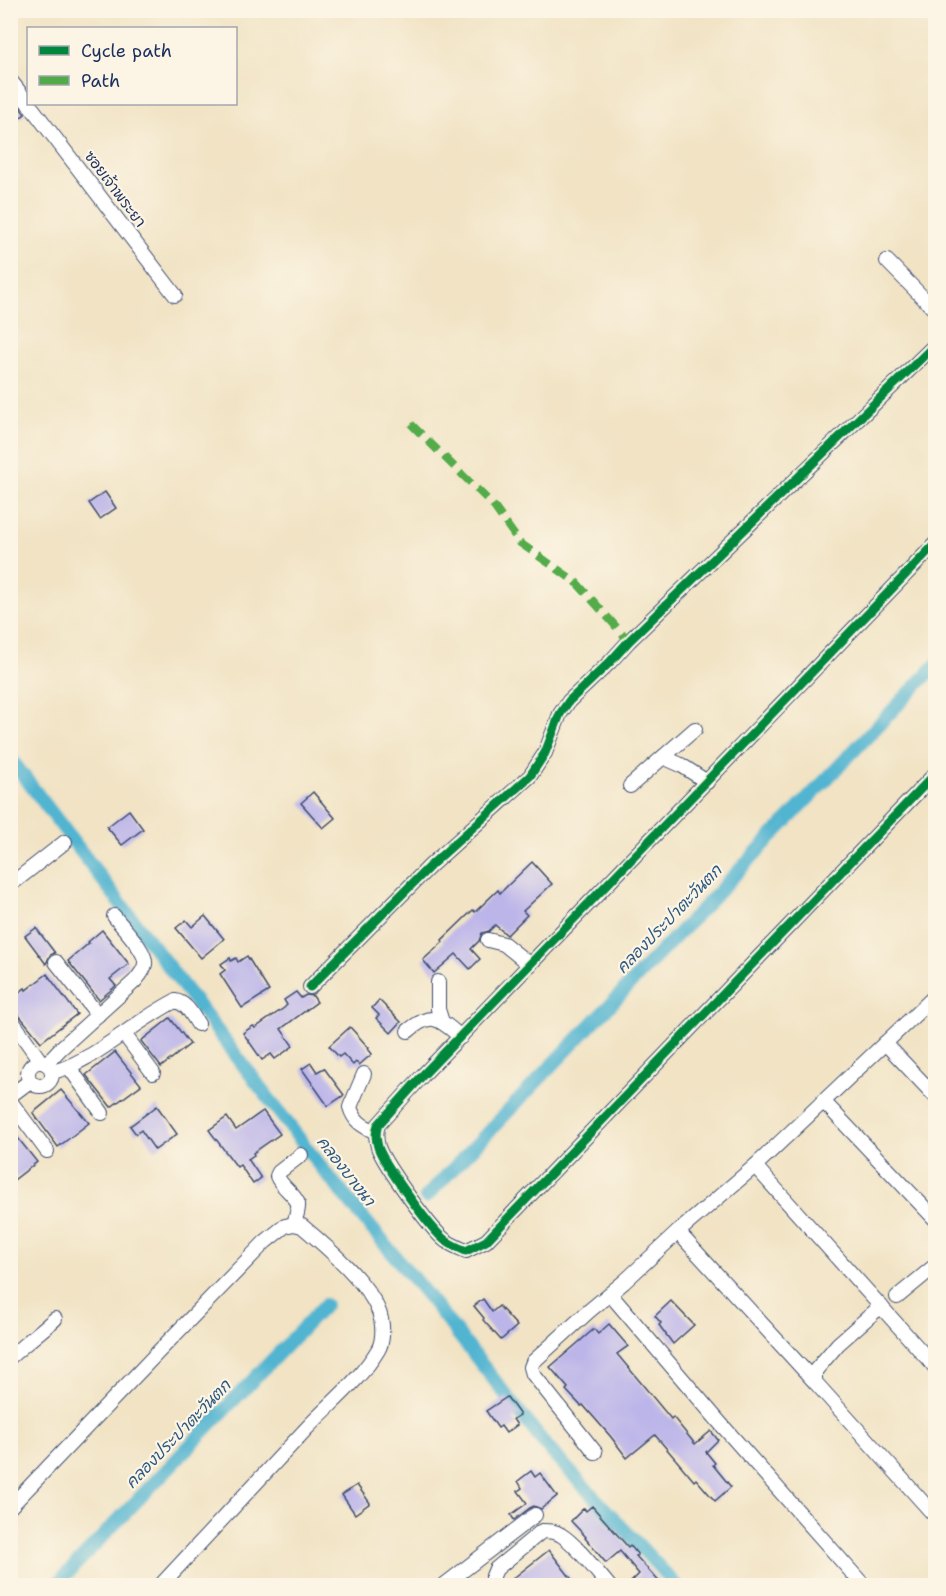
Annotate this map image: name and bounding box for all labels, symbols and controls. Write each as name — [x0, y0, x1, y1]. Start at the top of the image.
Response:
legend — [27, 27, 237, 105]
text: Cycle path — [81, 39, 172, 63]
text: Path — [81, 69, 120, 93]
street label: ซอยเจ้าพระยา — [80, 147, 150, 231]
water label: คลองประปาตะวันตก — [612, 860, 727, 978]
water label: คลองบางนา — [312, 1132, 380, 1211]
water label: คลองประปาตะวันตก — [121, 1375, 236, 1493]

